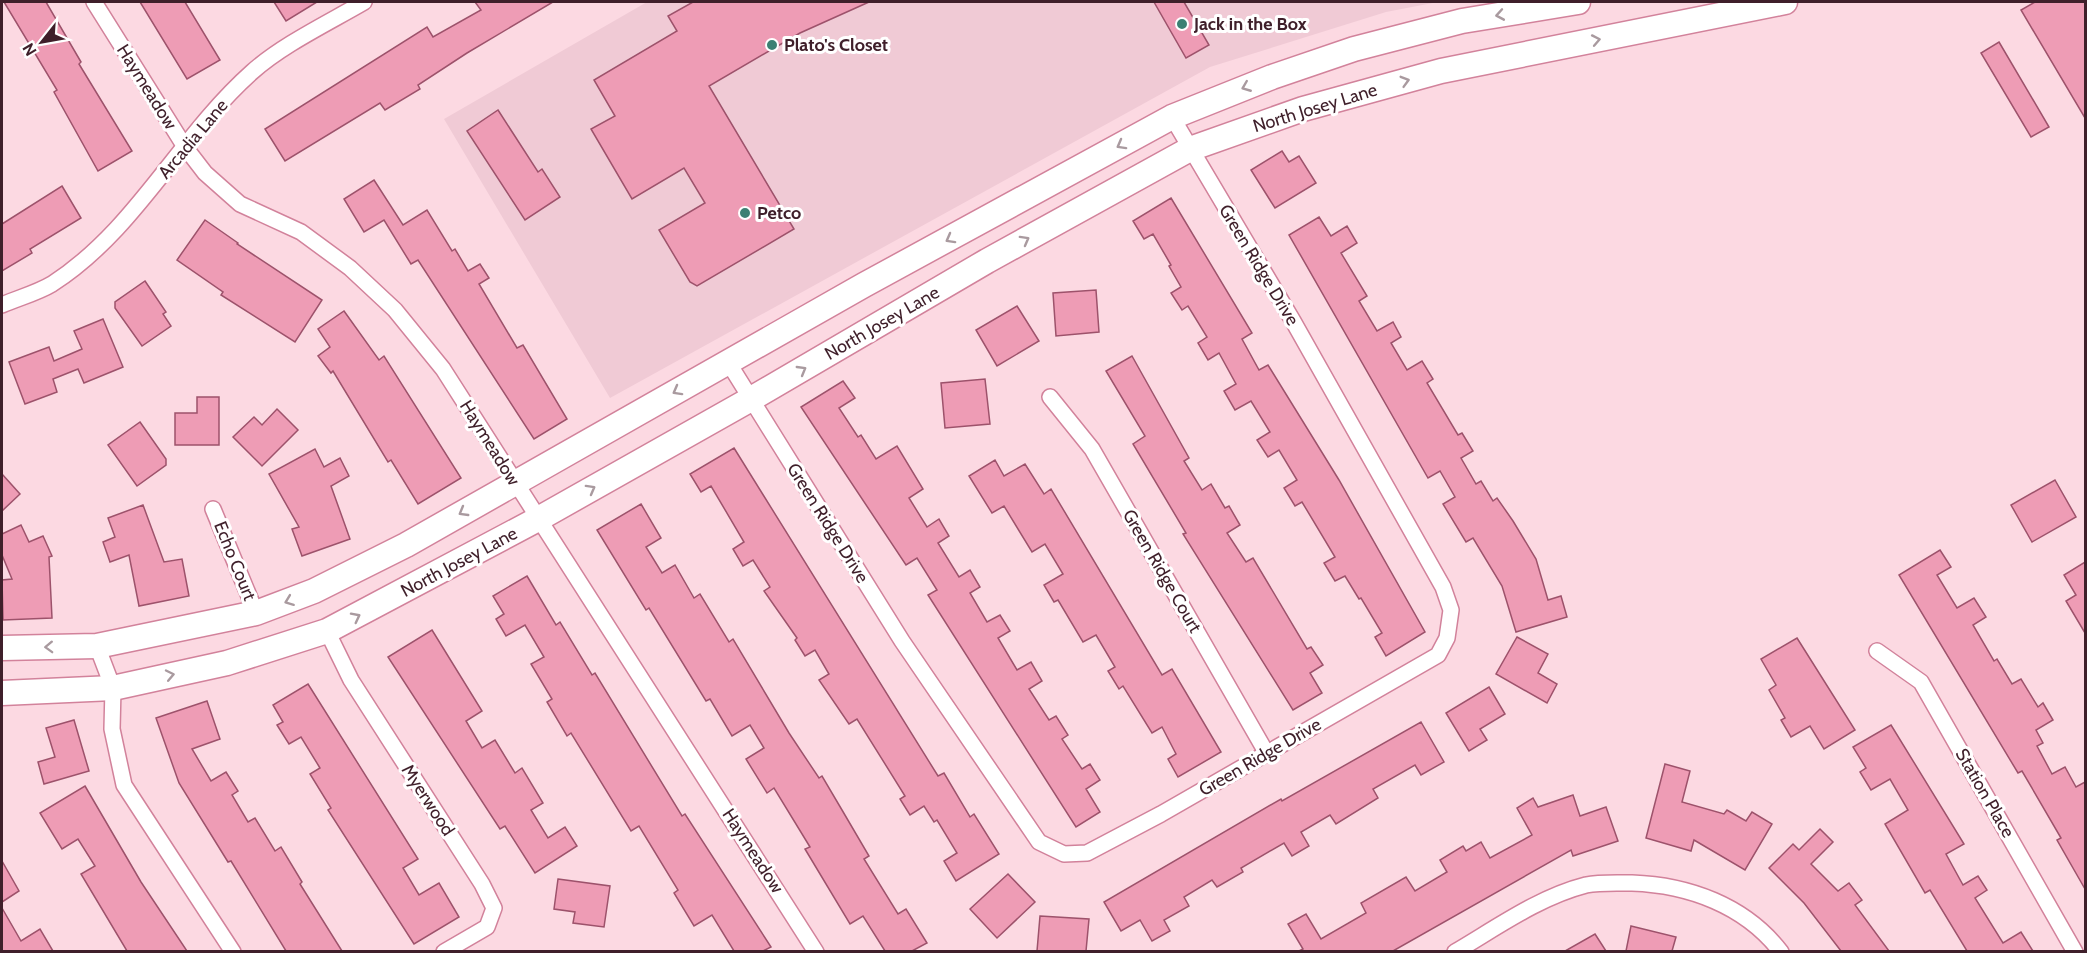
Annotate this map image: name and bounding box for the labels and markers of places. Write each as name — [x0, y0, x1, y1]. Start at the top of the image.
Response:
place label: Jack in the Box — [1193, 13, 1307, 35]
marker: Jack in the Box — [1175, 17, 1189, 31]
place label: Plato's Closet — [784, 34, 888, 56]
marker: Plato's Closet — [765, 38, 779, 52]
place label: Petco — [757, 202, 801, 224]
marker: Petco — [738, 206, 752, 220]

